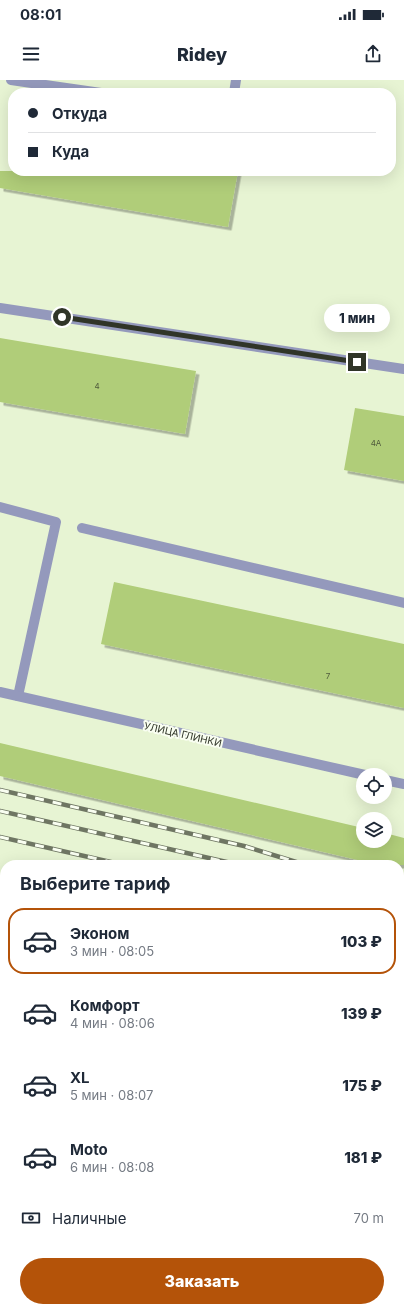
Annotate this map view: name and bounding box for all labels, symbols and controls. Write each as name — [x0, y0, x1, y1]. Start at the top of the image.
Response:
text: 08:01 — [20, 5, 61, 24]
icon: menu — [20, 43, 42, 65]
icon: share — [362, 43, 384, 65]
text: Ridey — [177, 44, 227, 65]
text: Откуда — [52, 104, 107, 123]
text: Куда — [52, 142, 89, 161]
callout: 1 мин — [324, 304, 390, 332]
route start — [53, 308, 71, 326]
text: 1 мин — [339, 310, 375, 326]
route end — [348, 353, 366, 371]
house number: 4 — [94, 381, 100, 391]
house number: 4А — [371, 438, 382, 448]
house number: 7 — [326, 671, 331, 681]
street label: УЛИЦА ГЛИНКИ — [143, 719, 223, 749]
map controls — [356, 768, 392, 848]
button: locate — [356, 768, 392, 804]
button: layers — [356, 812, 392, 848]
text: Выберите тариф — [20, 873, 171, 894]
icon: car — [22, 923, 58, 959]
text: Эконом — [70, 924, 129, 943]
text: 103 ₽ — [340, 932, 382, 951]
text: 3 мин · 08:05 — [70, 943, 154, 959]
icon: car — [22, 995, 58, 1031]
text: Комфорт — [70, 996, 140, 1015]
text: 139 ₽ — [341, 1004, 382, 1023]
text: 4 мин · 08:06 — [70, 1015, 155, 1031]
icon: car — [22, 1067, 58, 1103]
text: XL — [70, 1068, 90, 1087]
text: 175 ₽ — [342, 1076, 382, 1095]
text: 5 мин · 08:07 — [70, 1087, 153, 1103]
icon: car — [22, 1139, 58, 1175]
text: Moto — [70, 1140, 108, 1159]
text: 181 ₽ — [344, 1148, 382, 1167]
text: 6 мин · 08:08 — [70, 1159, 154, 1175]
icon: cash — [20, 1207, 42, 1229]
text: Наличные — [52, 1209, 126, 1228]
text: 70 m — [354, 1210, 384, 1226]
button: Заказать — [20, 1258, 384, 1304]

